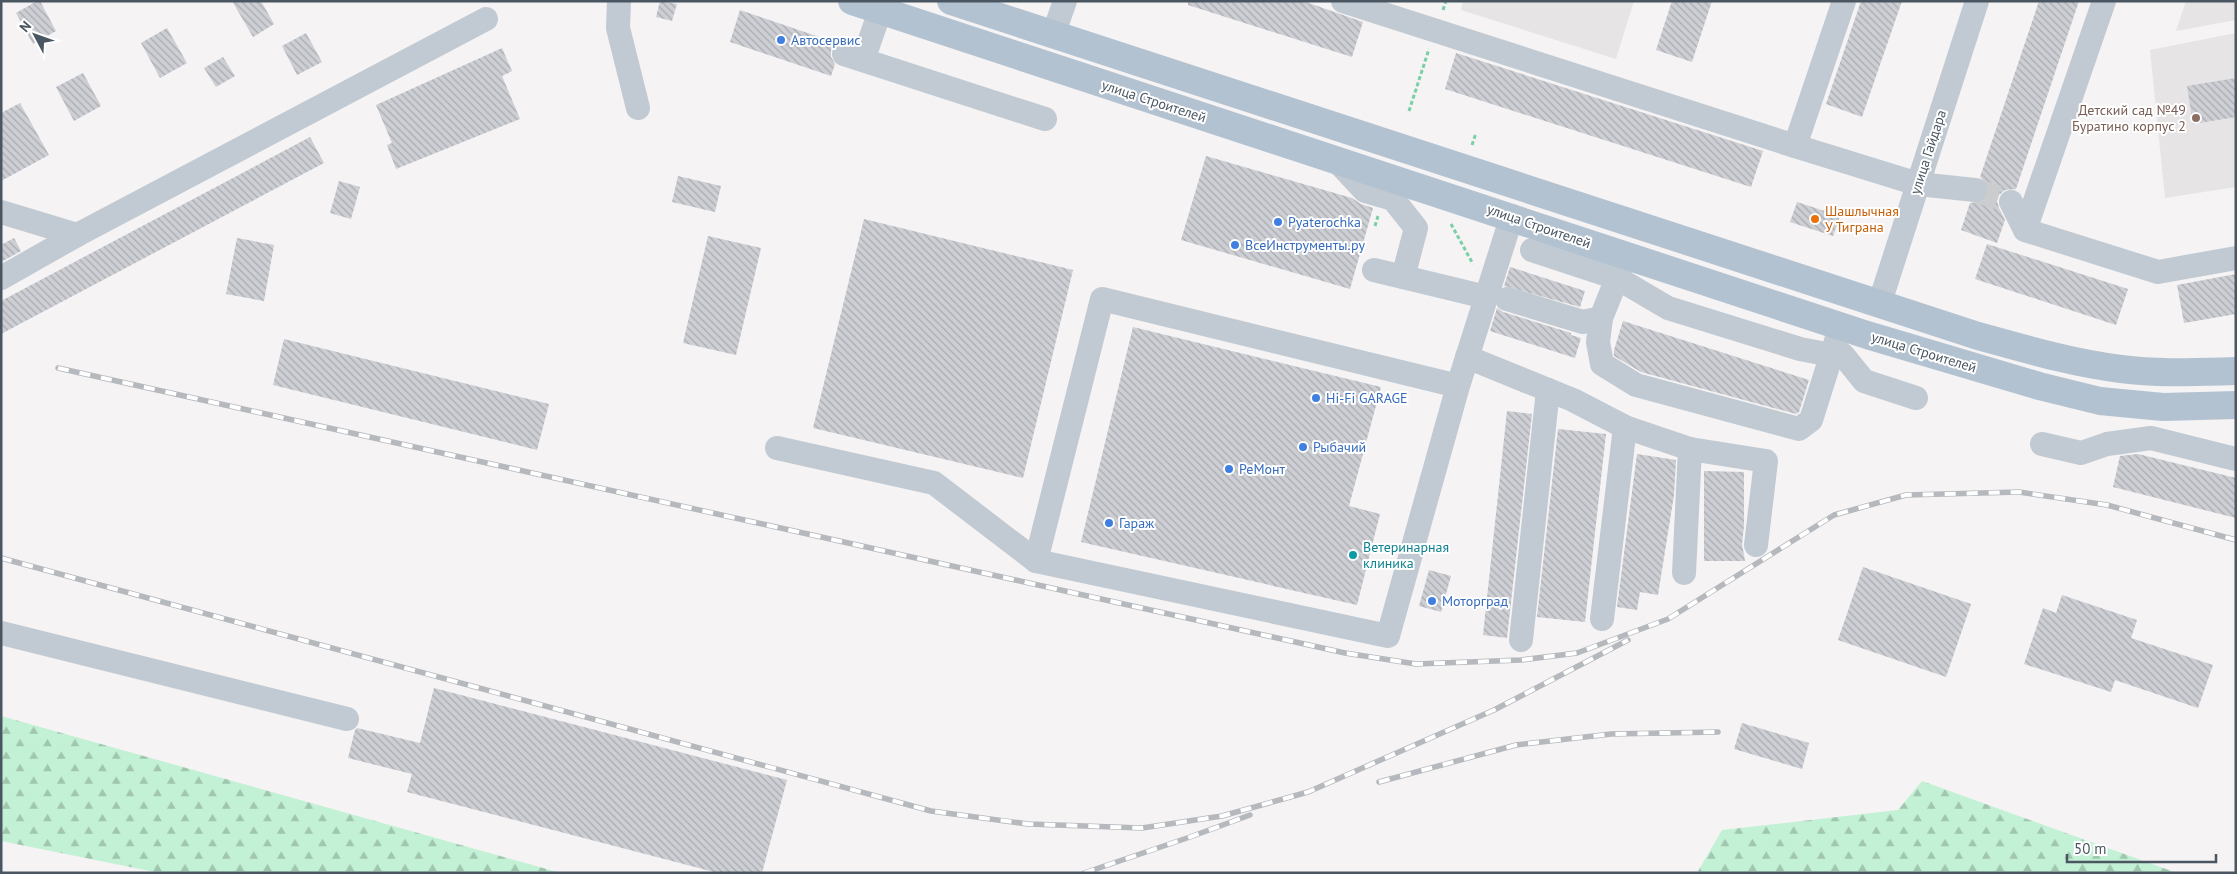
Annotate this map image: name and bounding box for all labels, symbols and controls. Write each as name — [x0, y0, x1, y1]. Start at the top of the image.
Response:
north arrow — [10, 10, 60, 60]
text: N — [15, 17, 35, 36]
place label: Автосервис — [791, 31, 861, 49]
marker: Автосервис — [775, 34, 787, 46]
street label: улица Строителей — [1100, 76, 1208, 126]
place label: Детский сад №49 Буратино корпус 2 — [2072, 101, 2186, 135]
street label: улица Гайдара — [1906, 107, 1950, 196]
marker: Детский сад №49 Буратино корпус 2 — [2190, 112, 2202, 124]
street label: улица Строителей — [1485, 200, 1593, 252]
place label: Шашлычная У Тиграна — [1825, 202, 1899, 236]
place label: Pyaterochka — [1288, 213, 1361, 231]
marker: Шашлычная У Тиграна — [1809, 213, 1821, 225]
marker: Pyaterochka — [1272, 216, 1284, 228]
place label: ВсеИнструменты.ру — [1245, 236, 1366, 254]
marker: ВсеИнструменты.ру — [1229, 239, 1241, 251]
street label: улица Строителей — [1869, 327, 1979, 377]
place label: Hi-Fi GARAGE — [1326, 389, 1408, 407]
marker: Hi-Fi GARAGE — [1310, 392, 1322, 404]
place label: Рыбачий — [1313, 438, 1366, 456]
marker: Рыбачий — [1297, 441, 1309, 453]
place label: РеМонт — [1239, 460, 1286, 478]
marker: РеМонт — [1223, 463, 1235, 475]
place label: Гараж — [1119, 514, 1155, 532]
marker: Гараж — [1103, 517, 1115, 529]
place label: Ветеринарная клиника — [1363, 538, 1449, 572]
marker: Ветеринарная клиника — [1347, 549, 1359, 561]
place label: Моторград — [1442, 592, 1508, 610]
marker: Моторград — [1426, 595, 1438, 607]
scale bar — [2067, 832, 2216, 864]
text: 50 m — [2074, 839, 2107, 858]

